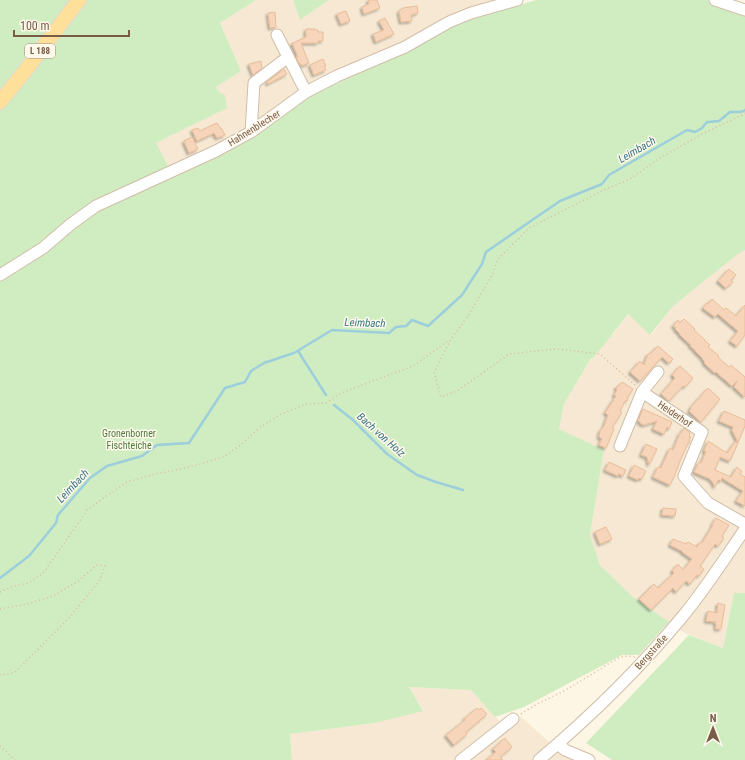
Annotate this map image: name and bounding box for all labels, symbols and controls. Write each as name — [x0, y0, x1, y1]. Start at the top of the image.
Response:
scale bar — [14, 12, 129, 38]
text: 100 m — [20, 19, 50, 33]
road number: L 188 — [25, 44, 55, 58]
street label: Hahnenblecher — [226, 108, 282, 148]
water label: Leimbach — [616, 134, 658, 166]
water label: Leimbach — [344, 316, 386, 330]
street label: Heiderhof — [656, 399, 695, 430]
water label: Bach von Holz — [354, 410, 408, 460]
park label: Gronenborner Fischteiche — [102, 428, 156, 451]
water label: Leimbach — [54, 467, 92, 505]
street label: Bergstraße — [632, 632, 670, 672]
north arrow — [693, 708, 733, 748]
text: N — [710, 712, 717, 725]

